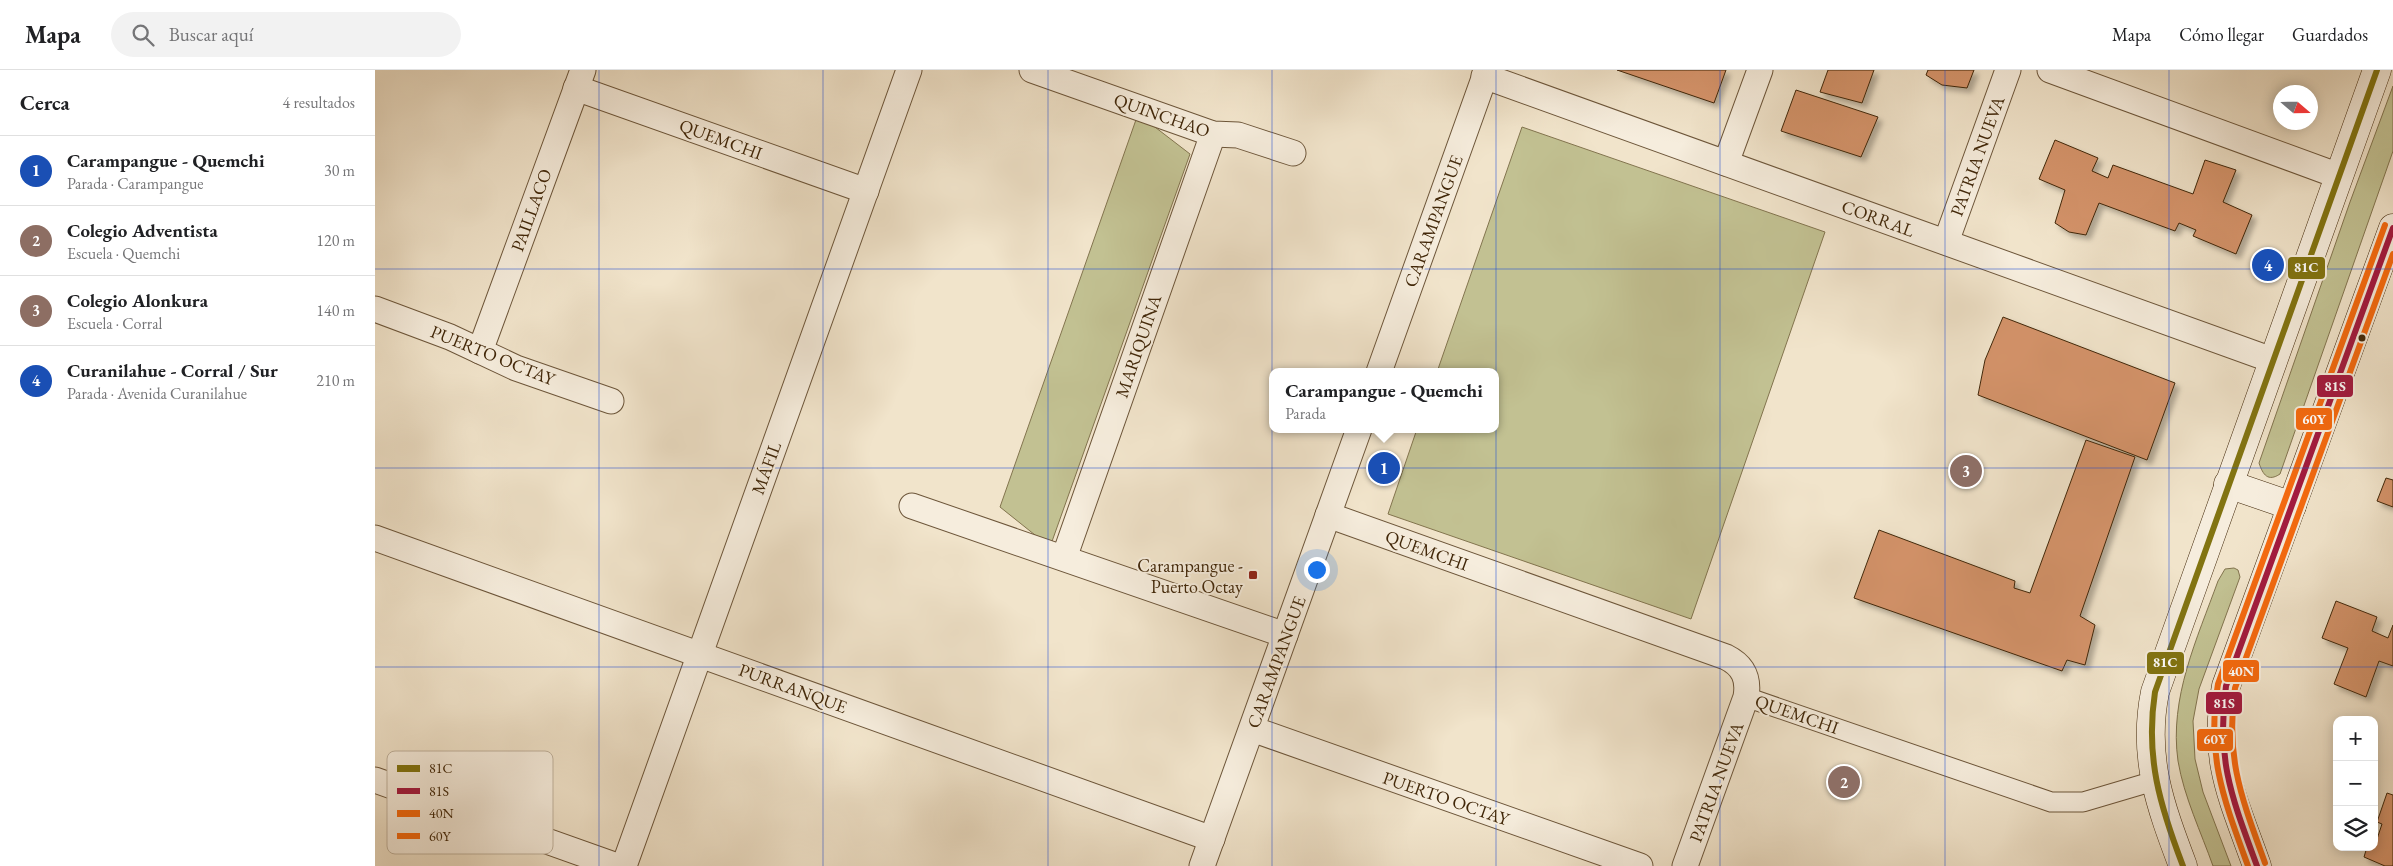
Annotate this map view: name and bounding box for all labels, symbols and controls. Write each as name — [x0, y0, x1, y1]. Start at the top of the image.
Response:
search box — [111, 12, 461, 57]
text: Mapa — [25, 19, 81, 50]
icon: search — [129, 21, 157, 49]
text: Buscar aquí — [169, 22, 253, 47]
text: Mapa — [2112, 23, 2151, 46]
text: Cómo llegar — [2179, 23, 2264, 46]
text: Guardados — [2292, 23, 2368, 46]
north arrow — [2273, 85, 2318, 130]
street label: QUINCHAO — [1111, 88, 1213, 142]
text: Cerca — [20, 89, 70, 116]
text: 4 resultados — [283, 92, 355, 113]
street label: PATRIA NUEVA — [1945, 92, 2010, 219]
street label: QUEMCHI — [676, 113, 766, 165]
text: Carampangue - Quemchi — [67, 148, 265, 173]
street label: CARAMPANGUE — [1398, 152, 1468, 290]
text: 1 — [32, 160, 40, 181]
text: 30 m — [324, 160, 355, 181]
street label: PAILLACO — [505, 165, 557, 255]
text: Parada · Carampangue — [67, 173, 204, 194]
street label: CORRAL — [1838, 194, 1918, 242]
text: Colegio Adventista — [67, 218, 218, 243]
text: 2 — [32, 230, 40, 251]
text: 120 m — [316, 230, 355, 251]
text: Escuela · Quemchi — [67, 243, 180, 264]
pin: 4 — [2252, 246, 2284, 284]
line badge: 81C — [2287, 256, 2326, 280]
text: 81C — [2294, 258, 2318, 276]
text: Colegio Alonkura — [67, 288, 208, 313]
street label: MARIQUINA — [1110, 291, 1167, 401]
text: 3 — [32, 300, 40, 321]
text: 140 m — [316, 300, 355, 321]
text: Escuela · Corral — [67, 313, 162, 334]
street label: PUERTO OCTAY — [427, 320, 560, 391]
unlabelled marker — [2357, 333, 2367, 343]
text: Curanilahue - Corral / Sur — [67, 358, 278, 383]
popup — [1269, 368, 1499, 433]
text: 4 — [32, 370, 40, 391]
text: 210 m — [316, 370, 355, 391]
line badge: 81S — [2316, 374, 2354, 398]
text: 81S — [2324, 377, 2346, 395]
text: Carampangue - Quemchi — [1285, 378, 1483, 403]
text: Parada · Avenida Curanilahue — [67, 383, 247, 404]
text: Parada — [1285, 403, 1326, 424]
line badge: 60Y — [2295, 407, 2333, 431]
text: 60Y — [2302, 410, 2327, 428]
street label: MÁFIL — [746, 438, 786, 498]
pin: 1 — [1368, 449, 1400, 487]
pin: 3 — [1950, 452, 1982, 490]
street label: QUEMCHI — [1382, 524, 1472, 576]
place label: Carampangue - Puerto Octay — [1137, 554, 1243, 598]
your location — [1304, 557, 1330, 583]
marker: Carampangue - Puerto Octay — [1247, 569, 1259, 581]
street label: CARAMPANGUE — [1241, 593, 1311, 731]
line badge: 81C — [2146, 651, 2185, 675]
text: 81C — [2153, 653, 2177, 671]
street label: PURRANQUE — [736, 658, 850, 718]
line badge: 40N — [2222, 659, 2260, 683]
text: 40N — [2228, 662, 2255, 680]
street label: QUEMCHI — [1752, 689, 1842, 739]
line badge: 81S — [2205, 691, 2243, 715]
text: 81S — [2213, 694, 2235, 712]
map controls — [2333, 716, 2378, 851]
button: + — [2333, 716, 2378, 761]
street label: PATRIA NUEVA — [1684, 718, 1749, 845]
line badge: 60Y — [2196, 728, 2234, 752]
text: 60Y — [2203, 730, 2228, 748]
legend — [387, 751, 553, 854]
text: 81C — [429, 759, 452, 777]
button: − — [2333, 761, 2378, 806]
pin: 2 — [1828, 763, 1860, 801]
street label: PUERTO OCTAY — [1380, 766, 1514, 831]
text: 81S — [429, 782, 449, 800]
text: 40N — [429, 804, 454, 822]
button: layers — [2333, 806, 2378, 851]
text: 60Y — [429, 827, 451, 845]

